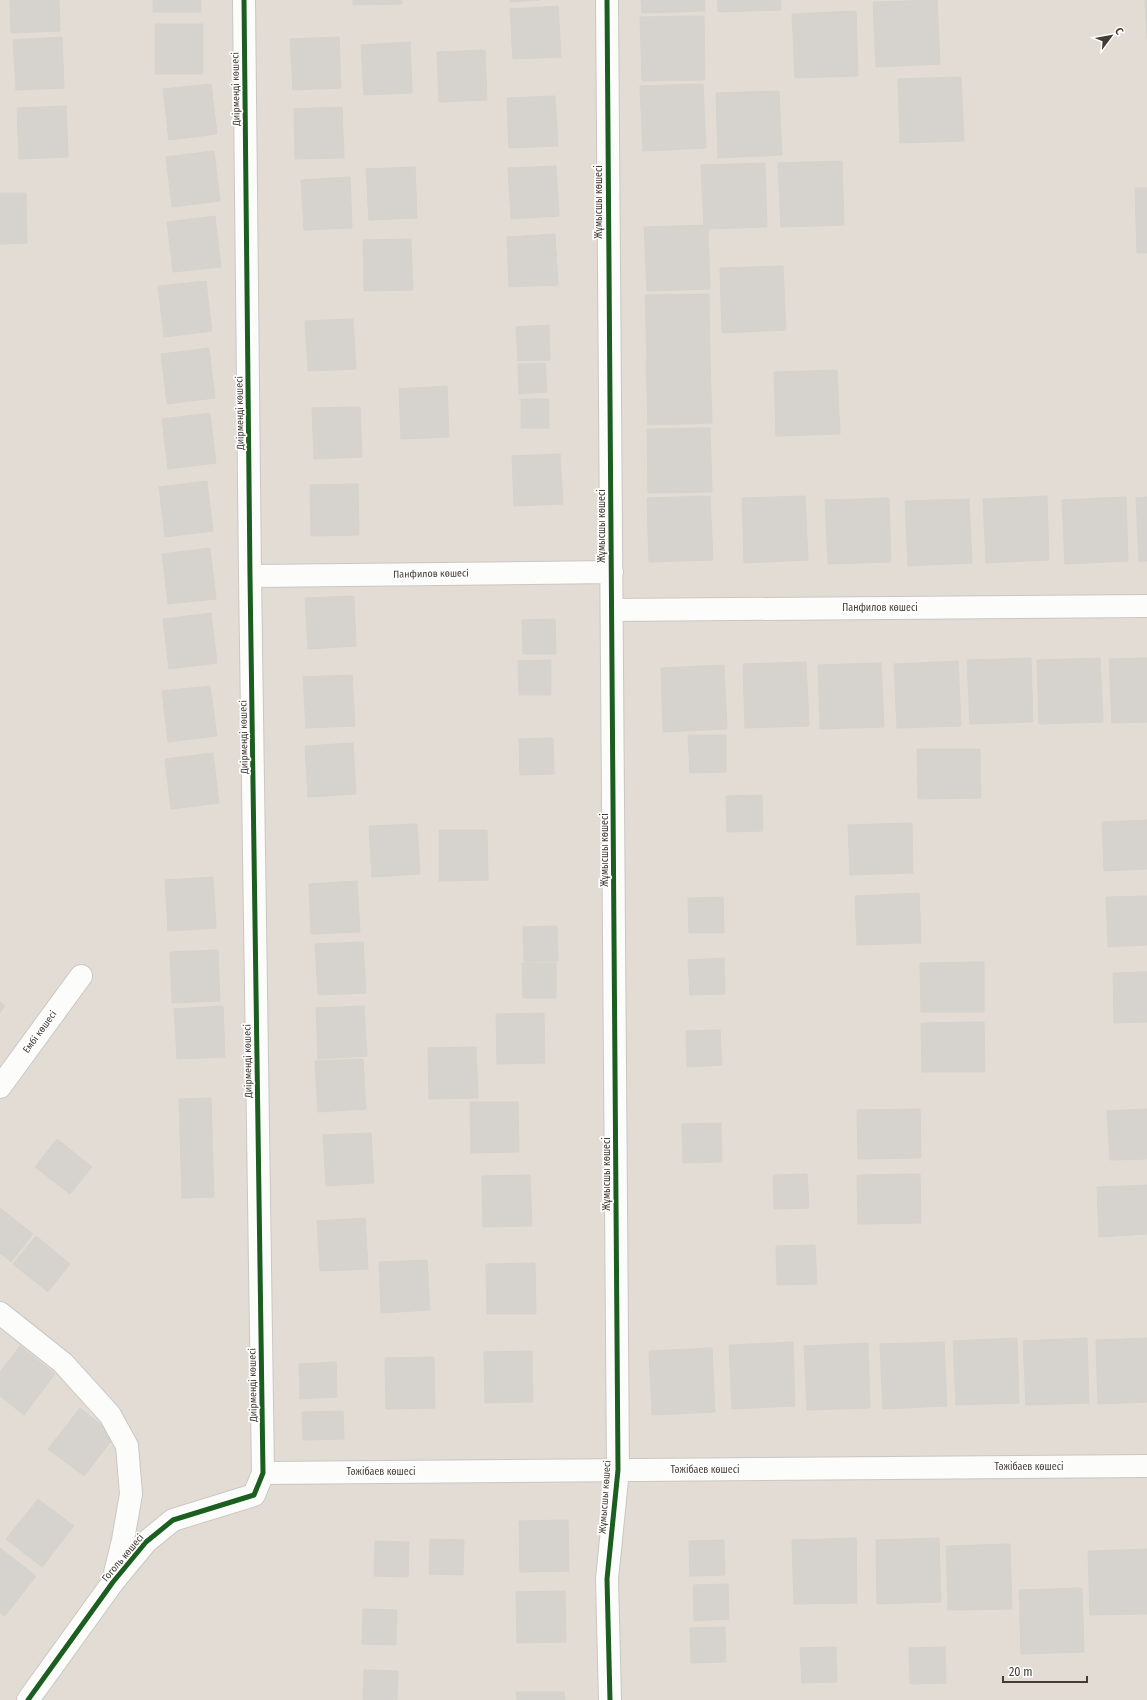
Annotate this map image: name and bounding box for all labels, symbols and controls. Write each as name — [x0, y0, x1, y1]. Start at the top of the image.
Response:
north arrow — [1091, 16, 1131, 56]
text: С — [1112, 25, 1126, 37]
street label: Диірменді көшесі — [228, 52, 243, 127]
street label: Жұмысшы көшесі — [592, 165, 605, 239]
street label: Диірменді көшесі — [232, 376, 247, 451]
street label: Жұмысшы көшесі — [595, 489, 608, 563]
street label: Панфилов көшесі — [393, 566, 469, 581]
street label: Панфилов көшесі — [842, 601, 918, 614]
street label: Диірменді көшесі — [236, 700, 251, 775]
street label: Жұмысшы көшесі — [598, 813, 611, 887]
street label: Ембі көшесі — [20, 1008, 59, 1056]
street label: Диірменді көшесі — [240, 1024, 255, 1099]
street label: Жұмысшы көшесі — [600, 1137, 613, 1211]
street label: Диірменді көшесі — [245, 1348, 260, 1423]
street label: Жұмысшы көшесі — [595, 1460, 614, 1534]
street label: Тәжібаев көшесі — [995, 1460, 1063, 1473]
street label: Тәжібаев көшесі — [671, 1463, 739, 1476]
street label: Тәжібаев көшесі — [347, 1465, 415, 1478]
street label: Гоголь көшесі — [99, 1531, 146, 1584]
scale bar — [1003, 1658, 1087, 1684]
text: 20 m — [1009, 1665, 1033, 1679]

